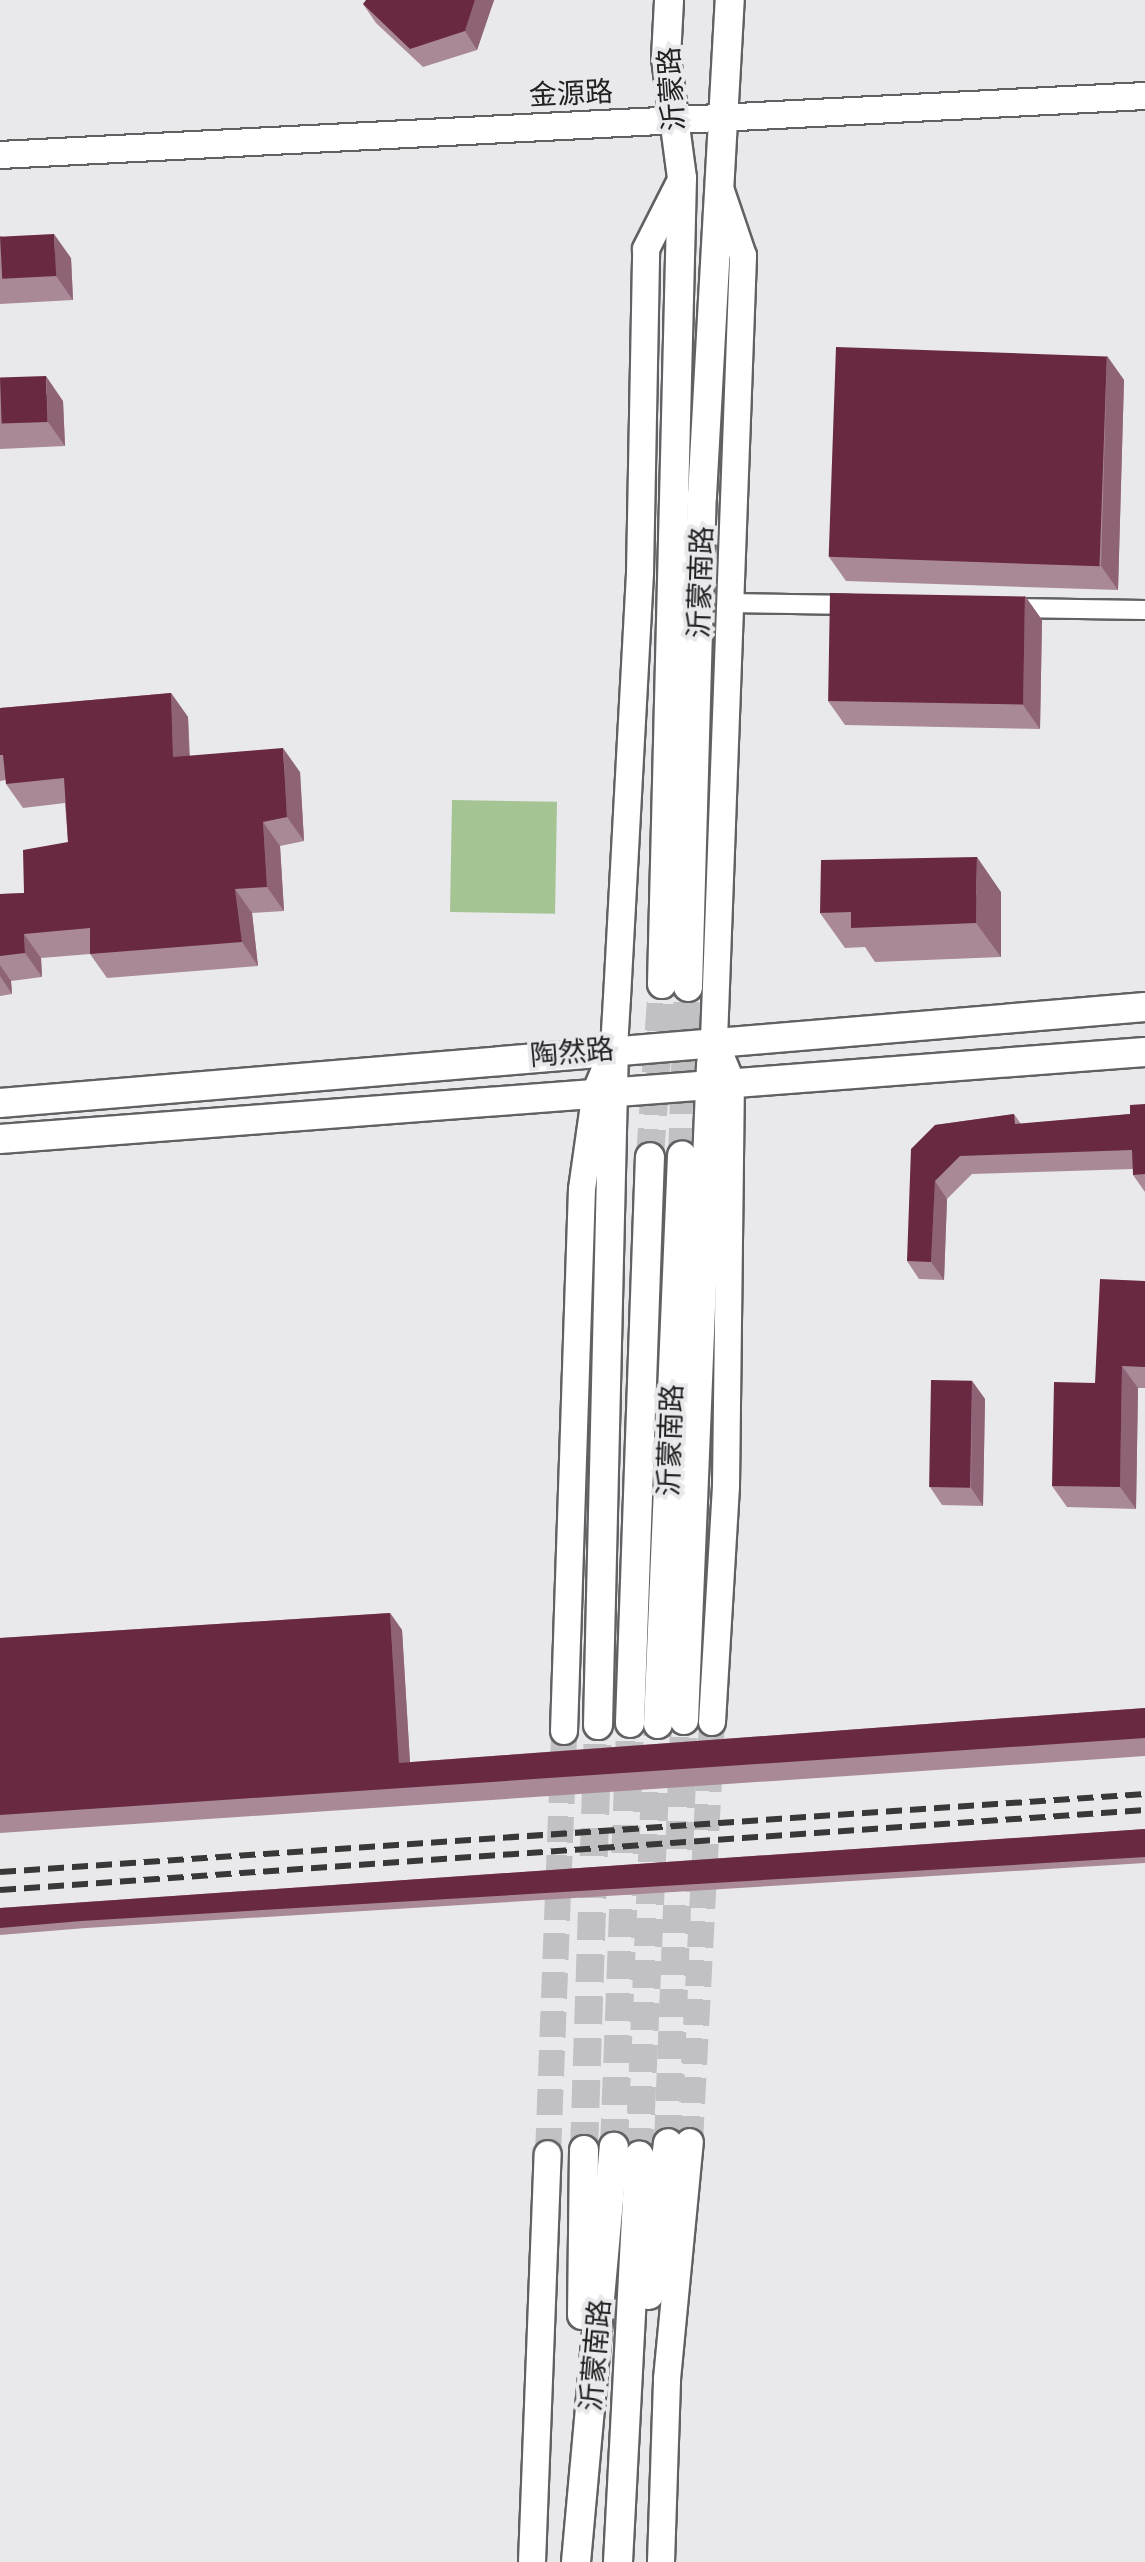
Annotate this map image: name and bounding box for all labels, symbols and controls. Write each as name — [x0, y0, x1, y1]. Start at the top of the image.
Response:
street label: 沂蒙路 — [651, 46, 691, 132]
street label: 金源路 — [528, 74, 614, 112]
street label: 沂蒙南路 — [681, 525, 719, 639]
street label: 陶然路 — [529, 1032, 615, 1072]
street label: 沂蒙南路 — [651, 1383, 689, 1497]
street label: 沂蒙南路 — [573, 2298, 617, 2412]

